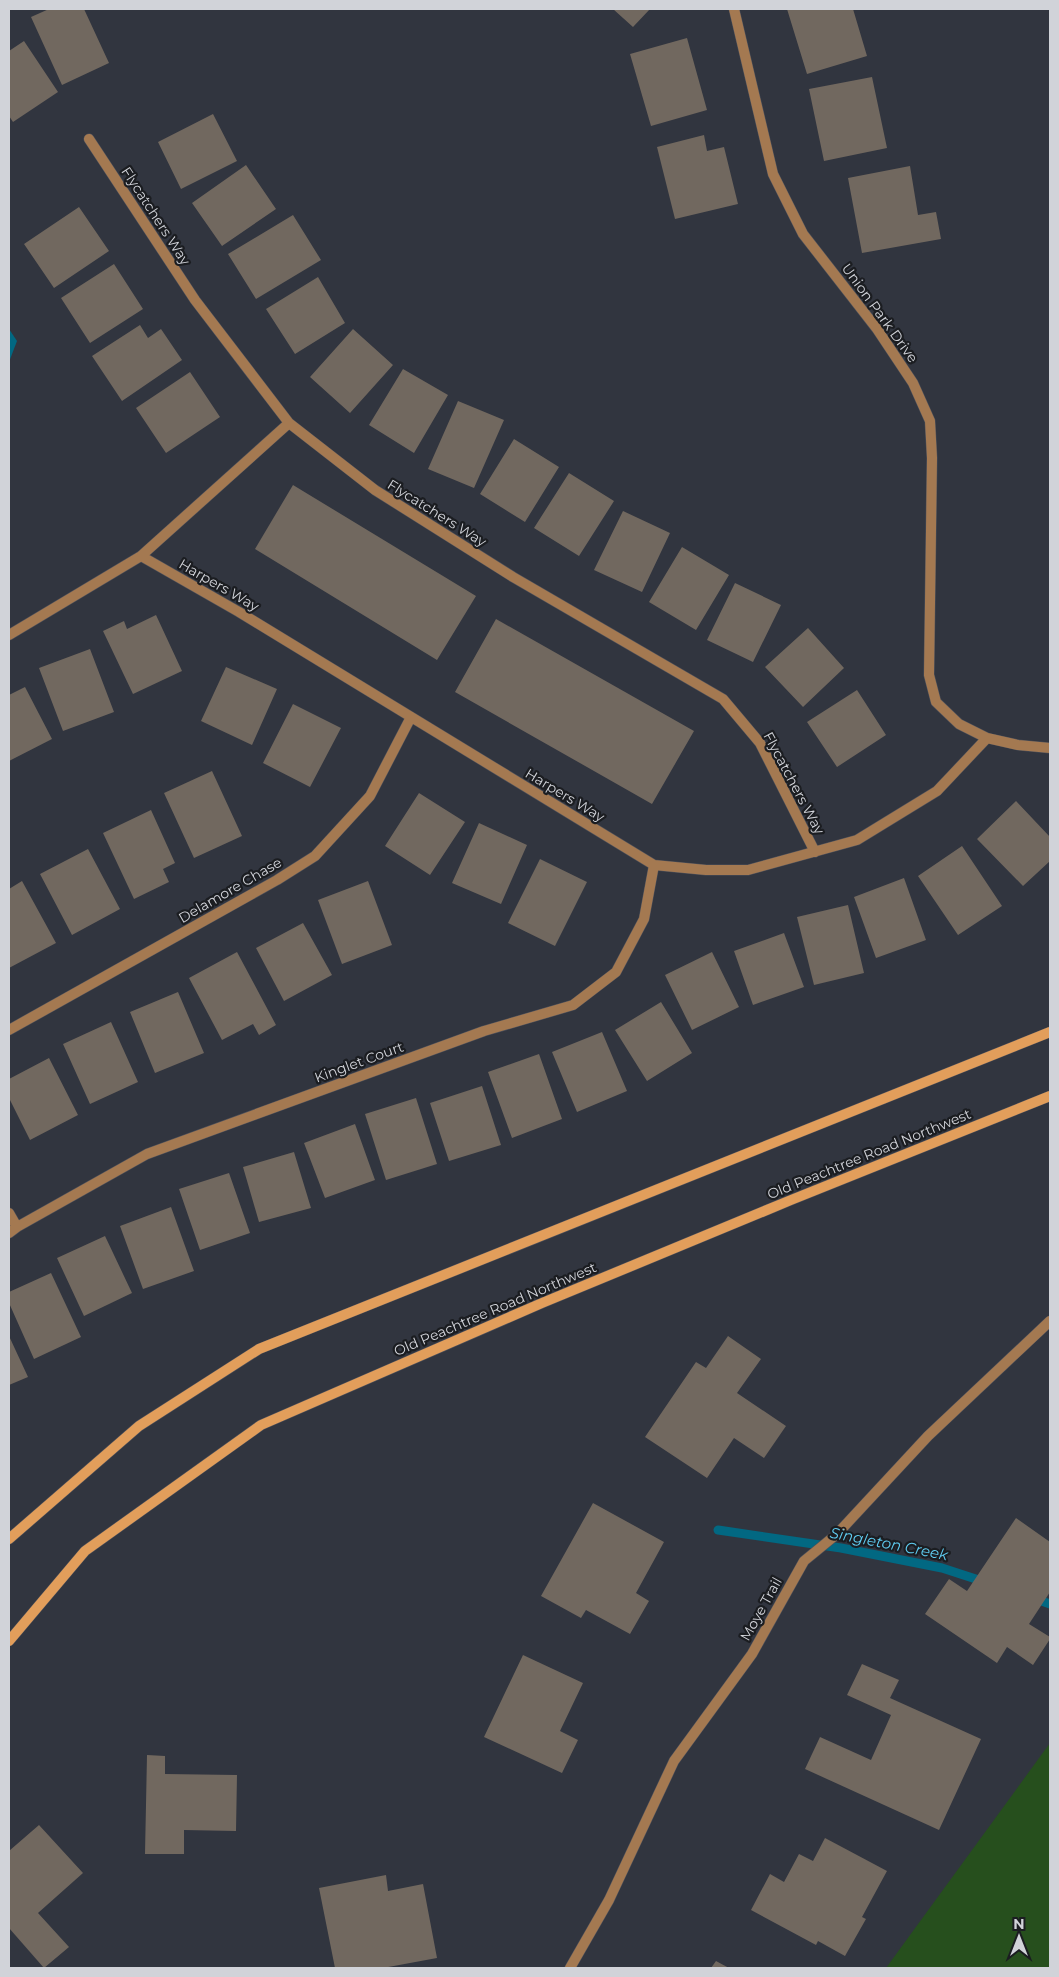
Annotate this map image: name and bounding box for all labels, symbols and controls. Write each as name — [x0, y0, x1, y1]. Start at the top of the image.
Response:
street label: Flycatchers Way — [118, 163, 195, 269]
street label: Union Park Drive — [838, 260, 922, 366]
street label: Flycatchers Way — [384, 475, 490, 551]
street label: Harpers Way — [176, 555, 263, 615]
street label: Flycatchers Way — [759, 729, 829, 838]
street label: Harpers Way — [522, 764, 608, 826]
street label: Delamore Chase — [175, 853, 285, 927]
street label: Kinglet Court — [312, 1037, 406, 1086]
street label: Old Peachtree Road Northwest — [764, 1105, 974, 1203]
street label: Old Peachtree Road Northwest — [391, 1258, 599, 1360]
water label: Singleton Creek — [829, 1523, 951, 1564]
street label: Moye Trail — [736, 1574, 786, 1644]
north arrow — [994, 1912, 1044, 1962]
text: N — [1013, 1915, 1025, 1933]

